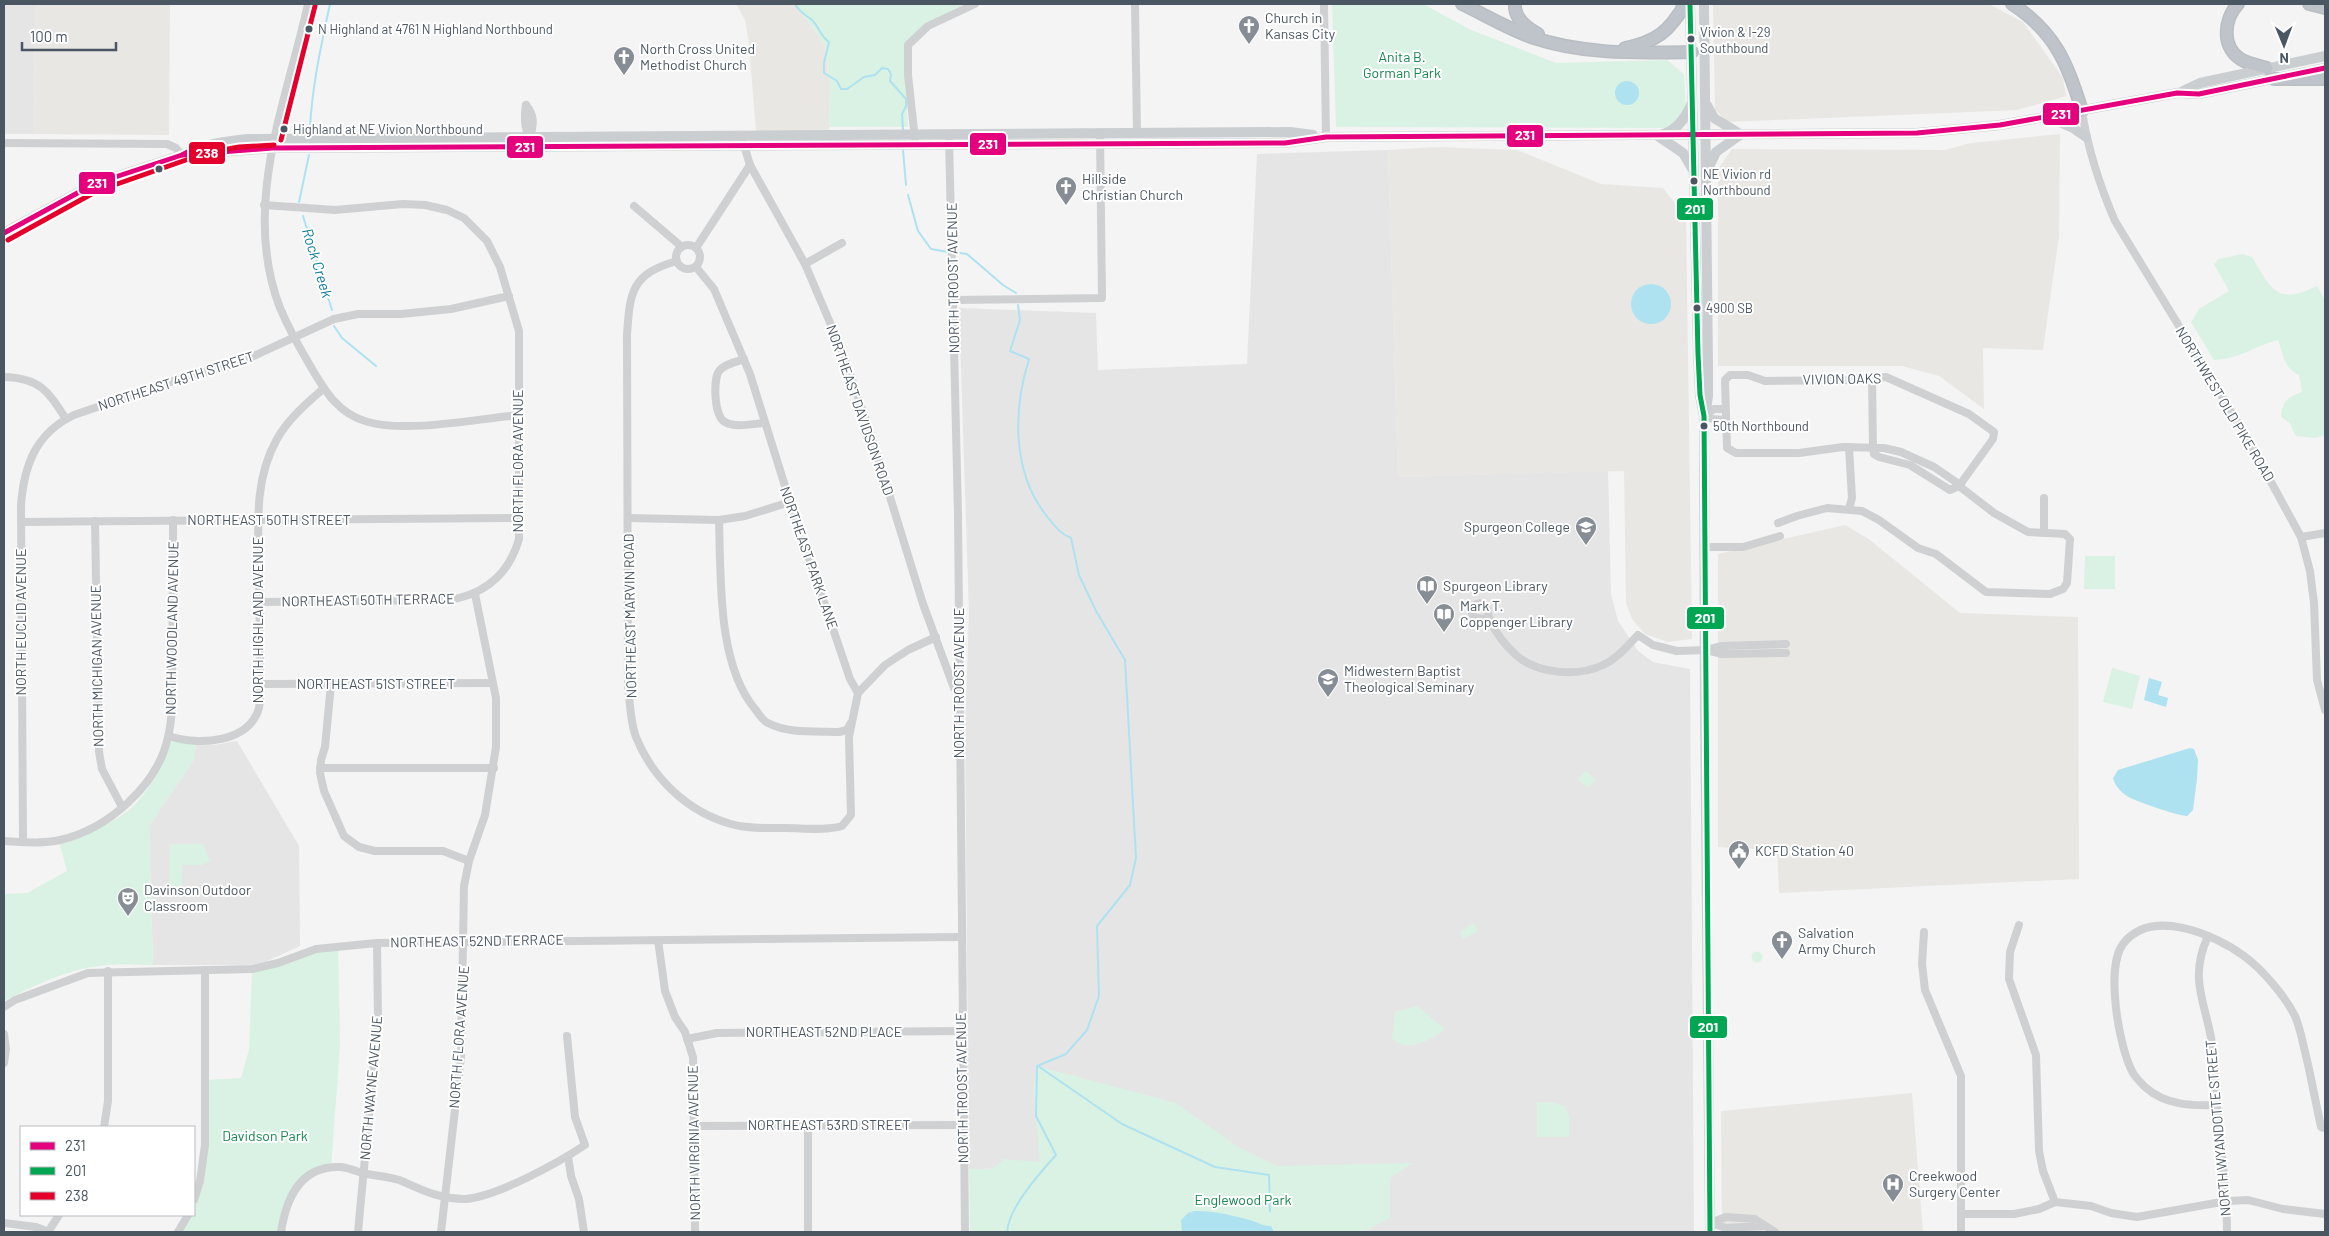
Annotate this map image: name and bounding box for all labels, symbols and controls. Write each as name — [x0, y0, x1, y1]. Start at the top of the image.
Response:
place label: Church in Kansas City — [1265, 9, 1336, 42]
church icon: Church in Kansas City — [1237, 14, 1261, 45]
scale bar — [22, 20, 116, 52]
north arrow — [2259, 20, 2309, 70]
place label: N Highland at 4761 N Highland Northbound — [318, 21, 553, 37]
marker: N Highland at 4761 N Highland Northbound — [304, 24, 314, 34]
place label: Vivion & I-29 Southbound — [1700, 24, 1771, 56]
text: 100 m — [30, 27, 68, 45]
marker: Vivion & I-29 Southbound — [1686, 34, 1696, 44]
place label: North Cross United Methodist Church — [640, 40, 755, 73]
church icon: North Cross United Methodist Church — [612, 45, 636, 76]
park label: Anita B. Gorman Park — [1363, 48, 1441, 81]
text: N — [2279, 50, 2289, 67]
line badge: 231 — [2042, 102, 2080, 126]
text: 231 — [2051, 105, 2071, 122]
place label: Highland at NE Vivion Northbound — [293, 121, 483, 137]
marker: Highland at NE Vivion Northbound — [279, 124, 289, 134]
line badge: 231 — [1506, 124, 1544, 148]
text: 231 — [1515, 126, 1535, 143]
line badge: 231 — [969, 132, 1007, 156]
line badge: 231 — [506, 135, 544, 159]
text: 231 — [978, 135, 998, 152]
text: 231 — [515, 138, 535, 155]
line badge: 238 — [188, 141, 226, 165]
text: 238 — [196, 144, 219, 161]
unlabelled marker — [154, 164, 164, 174]
place label: NE Vivion rd Northbound — [1703, 166, 1771, 198]
place label: Hillside Christian Church — [1082, 170, 1183, 203]
line badge: 231 — [78, 171, 116, 195]
text: 231 — [87, 174, 107, 191]
church icon: Hillside Christian Church — [1054, 175, 1078, 206]
marker: NE Vivion rd Northbound — [1689, 176, 1699, 186]
line badge: 201 — [1676, 197, 1714, 221]
text: 201 — [1685, 200, 1705, 217]
street label: NORTH TROOST AVENUE — [943, 203, 962, 353]
water label: Rock Creek — [299, 226, 337, 300]
place label: 4900 SB — [1706, 300, 1753, 316]
marker: 4900 SB — [1692, 303, 1702, 313]
street label: NORTHEAST DAVIDSON ROAD — [823, 322, 898, 497]
street label: NORTHWEST OLD PIKE ROAD — [2172, 323, 2278, 484]
street label: NORTHEAST 49TH STREET — [96, 347, 256, 414]
street label: VIVION OAKS — [1803, 369, 1881, 388]
street label: NORTH FLORA AVENUE — [509, 390, 526, 532]
place label: 50th Northbound — [1713, 418, 1809, 434]
marker: 50th Northbound — [1699, 421, 1709, 431]
street label: NORTHEAST PARK LANE — [777, 484, 842, 632]
street label: NORTHEAST 50TH STREET — [187, 511, 351, 528]
school or university icon: Spurgeon College — [1574, 515, 1598, 546]
place label: Spurgeon College — [1464, 518, 1570, 535]
street label: NORTHEAST MARVIN ROAD — [620, 534, 639, 698]
street label: NORTH HIGHLAND AVENUE — [249, 537, 266, 703]
street label: NORTH WOODLAND AVENUE — [161, 541, 182, 715]
street label: NORTH EUCLID AVENUE — [12, 549, 29, 695]
library icon: Spurgeon Library — [1415, 574, 1439, 605]
place label: Spurgeon Library — [1443, 577, 1548, 594]
street label: NORTH MICHIGAN AVENUE — [87, 585, 106, 747]
street label: NORTHEAST 50TH TERRACE — [281, 589, 455, 610]
place label: Mark T. Coppenger Library — [1460, 597, 1573, 630]
library icon: Mark T. Coppenger Library — [1432, 602, 1456, 633]
line badge: 201 — [1686, 606, 1725, 630]
street label: NORTH TROOST AVENUE — [950, 608, 967, 758]
text: 201 — [1695, 609, 1715, 626]
place label: Midwestern Baptist Theological Seminary — [1344, 662, 1475, 695]
school or university icon: Midwestern Baptist Theological Seminary — [1316, 667, 1340, 698]
street label: NORTHEAST 51ST STREET — [297, 675, 455, 692]
public building icon: KCFD Station 40 — [1727, 839, 1751, 870]
place label: KCFD Station 40 — [1755, 842, 1854, 859]
place label: Davinson Outdoor Classroom — [144, 881, 251, 914]
theatre icon: Davinson Outdoor Classroom — [116, 886, 140, 917]
place label: Salvation Army Church — [1798, 924, 1876, 957]
church icon: Salvation Army Church — [1770, 929, 1794, 960]
street label: NORTHEAST 52ND TERRACE — [390, 930, 564, 951]
street label: NORTH FLORA AVENUE — [445, 965, 472, 1109]
street label: NORTH TROOST AVENUE — [952, 1013, 971, 1163]
street label: NORTH WAYNE AVENUE — [356, 1015, 385, 1161]
line badge: 201 — [1689, 1015, 1728, 1039]
text: 201 — [1698, 1018, 1718, 1035]
street label: NORTHEAST 52ND PLACE — [746, 1023, 902, 1040]
street label: NORTH WYANDOTTE STREET — [2201, 1039, 2234, 1217]
street label: NORTH VIRGINIA AVENUE — [684, 1065, 703, 1221]
street label: NORTHEAST 53RD STREET — [748, 1116, 910, 1133]
legend — [20, 1126, 195, 1216]
park label: Davidson Park — [222, 1127, 308, 1144]
text: 231 — [65, 1136, 86, 1154]
text: 201 — [65, 1161, 86, 1179]
place label: Creekwood Surgery Center — [1909, 1167, 2000, 1200]
hospital icon: Creekwood Surgery Center — [1881, 1172, 1905, 1203]
text: 238 — [65, 1186, 89, 1204]
park label: Englewood Park — [1194, 1191, 1292, 1208]

